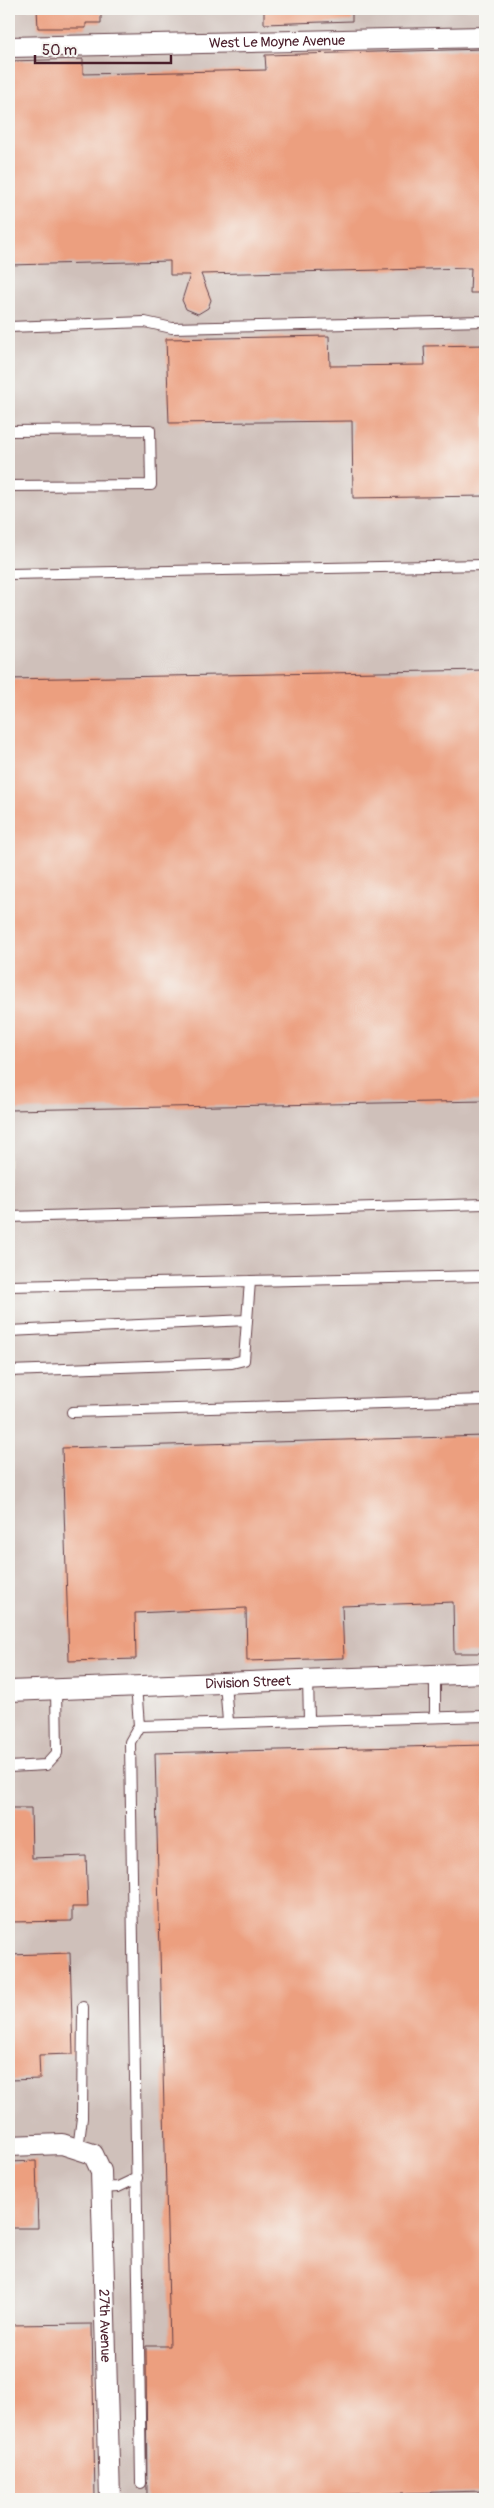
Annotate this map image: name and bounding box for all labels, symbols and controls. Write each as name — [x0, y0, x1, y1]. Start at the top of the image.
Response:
street label: West Le Moyne Avenue — [209, 31, 345, 51]
scale bar — [35, 32, 171, 64]
text: 50 m — [42, 41, 77, 60]
street label: Division Street — [205, 1672, 291, 1692]
street label: 27th Avenue — [96, 2289, 115, 2363]

